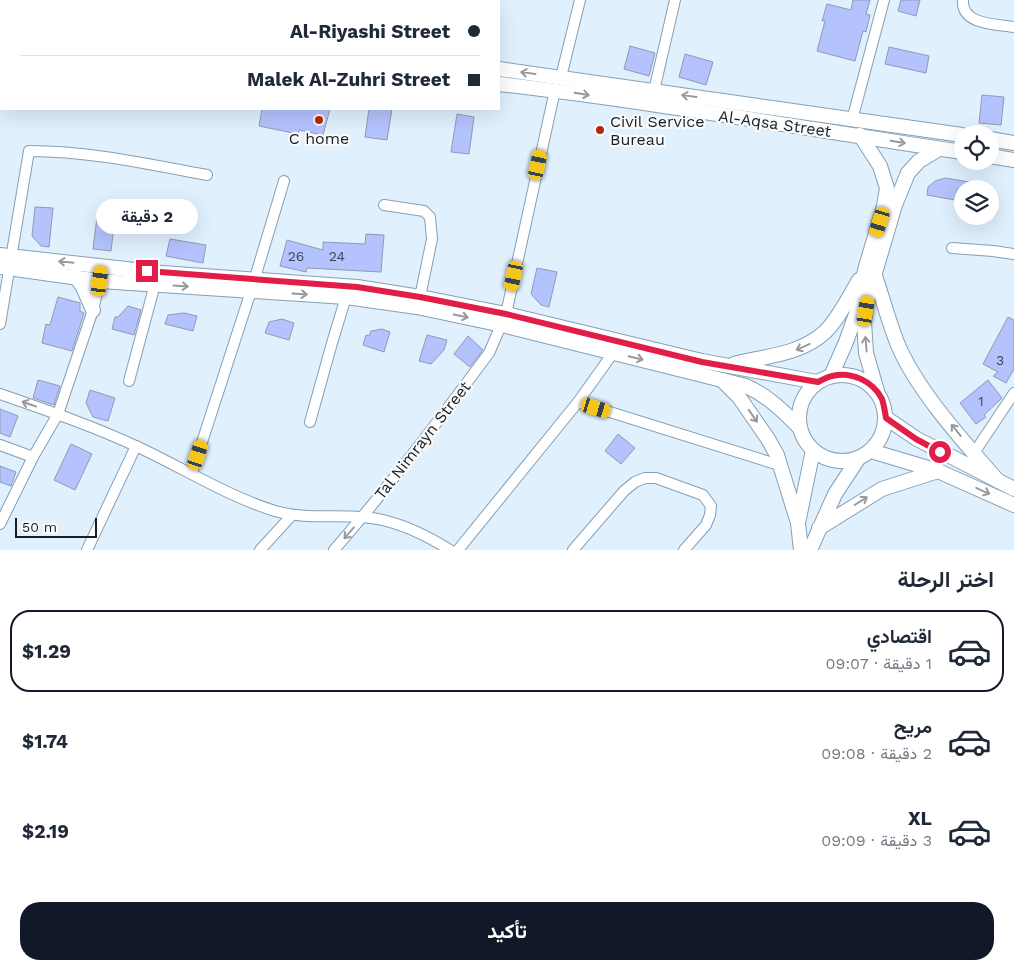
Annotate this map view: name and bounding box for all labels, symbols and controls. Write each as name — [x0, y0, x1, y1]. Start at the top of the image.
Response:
text: Al-Riyashi Street — [290, 20, 450, 43]
text: Malek Al-Zuhri Street — [247, 68, 450, 91]
one-way arrow — [520, 68, 536, 78]
one-way arrow — [573, 90, 589, 100]
one-way arrow — [681, 90, 697, 100]
street label: Al-Aqsa Street — [717, 106, 833, 141]
place label: Civil Service Bureau — [610, 112, 704, 149]
marker: C home — [313, 114, 325, 126]
marker: Civil Service Bureau — [594, 124, 606, 136]
map controls — [954, 125, 999, 225]
button: locate — [954, 125, 999, 170]
place label: C home — [289, 129, 349, 148]
one-way arrow — [890, 137, 906, 147]
car — [527, 149, 548, 181]
button: layers — [954, 180, 999, 225]
callout: 2 دقيقة — [96, 198, 198, 234]
car — [868, 205, 891, 239]
text: 2 دقيقة — [121, 207, 173, 226]
house number: 26 — [288, 248, 304, 264]
house number: 24 — [329, 248, 345, 264]
one-way arrow — [58, 257, 74, 267]
route end — [136, 260, 158, 282]
car — [503, 260, 524, 292]
car — [90, 265, 109, 297]
one-way arrow — [172, 281, 188, 291]
one-way arrow — [291, 290, 307, 299]
car — [856, 295, 875, 327]
one-way arrow — [452, 312, 468, 321]
one-way arrow — [861, 336, 870, 352]
one-way arrow — [796, 342, 811, 352]
house number: 3 — [996, 352, 1004, 368]
one-way arrow — [627, 354, 643, 364]
street label: Tal Nimrayn Street — [370, 377, 475, 503]
house number: 1 — [978, 393, 984, 409]
car — [579, 396, 612, 420]
one-way arrow — [22, 399, 37, 408]
one-way arrow — [748, 409, 758, 423]
one-way arrow — [950, 424, 961, 437]
car — [186, 438, 209, 472]
route start — [929, 441, 951, 463]
one-way arrow — [975, 486, 990, 496]
one-way arrow — [853, 496, 867, 506]
scale bar — [15, 515, 98, 538]
text: 50 m — [22, 519, 57, 535]
one-way arrow — [343, 526, 355, 539]
text: اختر الرحلة — [897, 567, 994, 592]
text: اقتصادي — [867, 625, 932, 648]
icon: car — [947, 629, 992, 674]
text: $1.29 — [22, 640, 71, 663]
text: 1 دقيقة · 09:07 — [826, 654, 932, 673]
text: مريح — [894, 715, 932, 738]
icon: car — [947, 719, 992, 764]
text: $1.74 — [22, 730, 68, 753]
text: 2 دقيقة · 09:08 — [821, 744, 932, 763]
text: XL — [908, 807, 932, 830]
icon: car — [947, 809, 992, 854]
text: $2.19 — [22, 820, 69, 843]
text: 3 دقيقة · 09:09 — [821, 831, 932, 850]
button: تأكيد — [20, 902, 994, 960]

